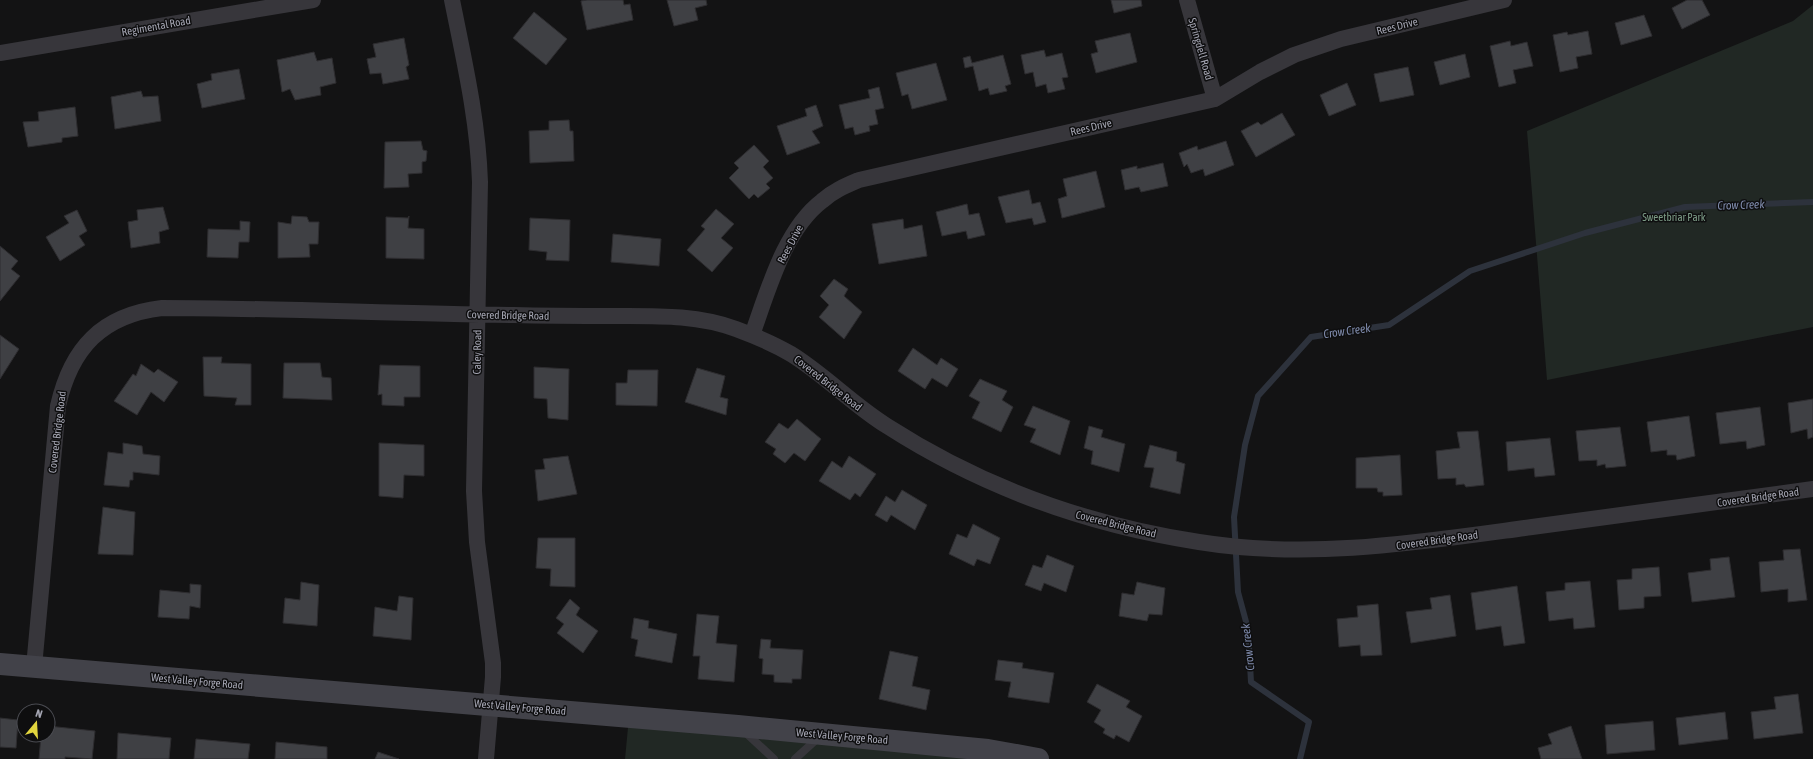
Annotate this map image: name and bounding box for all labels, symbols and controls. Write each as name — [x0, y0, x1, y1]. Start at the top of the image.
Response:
street label: Regimental Road — [121, 14, 191, 38]
street label: Rees Drive — [1375, 15, 1419, 37]
street label: Springdell Road — [1186, 17, 1216, 81]
street label: Rees Drive — [1069, 116, 1113, 138]
water label: Crow Creek — [1717, 197, 1766, 213]
park label: Sweetbriar Park — [1642, 211, 1706, 223]
street label: Rees Drive — [775, 223, 805, 265]
street label: Covered Bridge Road — [467, 308, 549, 322]
water label: Crow Creek — [1323, 321, 1372, 341]
street label: Caley Road — [471, 330, 483, 374]
street label: Covered Bridge Road — [792, 353, 864, 413]
street label: Covered Bridge Road — [46, 390, 68, 474]
street label: Covered Bridge Road — [1716, 485, 1800, 509]
street label: Covered Bridge Road — [1075, 508, 1157, 540]
street label: Covered Bridge Road — [1395, 528, 1479, 552]
water label: Crow Creek — [1238, 622, 1257, 671]
street label: West Valley Forge Road — [150, 671, 244, 691]
street label: West Valley Forge Road — [473, 697, 567, 717]
north arrow — [16, 703, 56, 743]
text: N — [34, 707, 44, 720]
street label: West Valley Forge Road — [795, 726, 889, 746]

